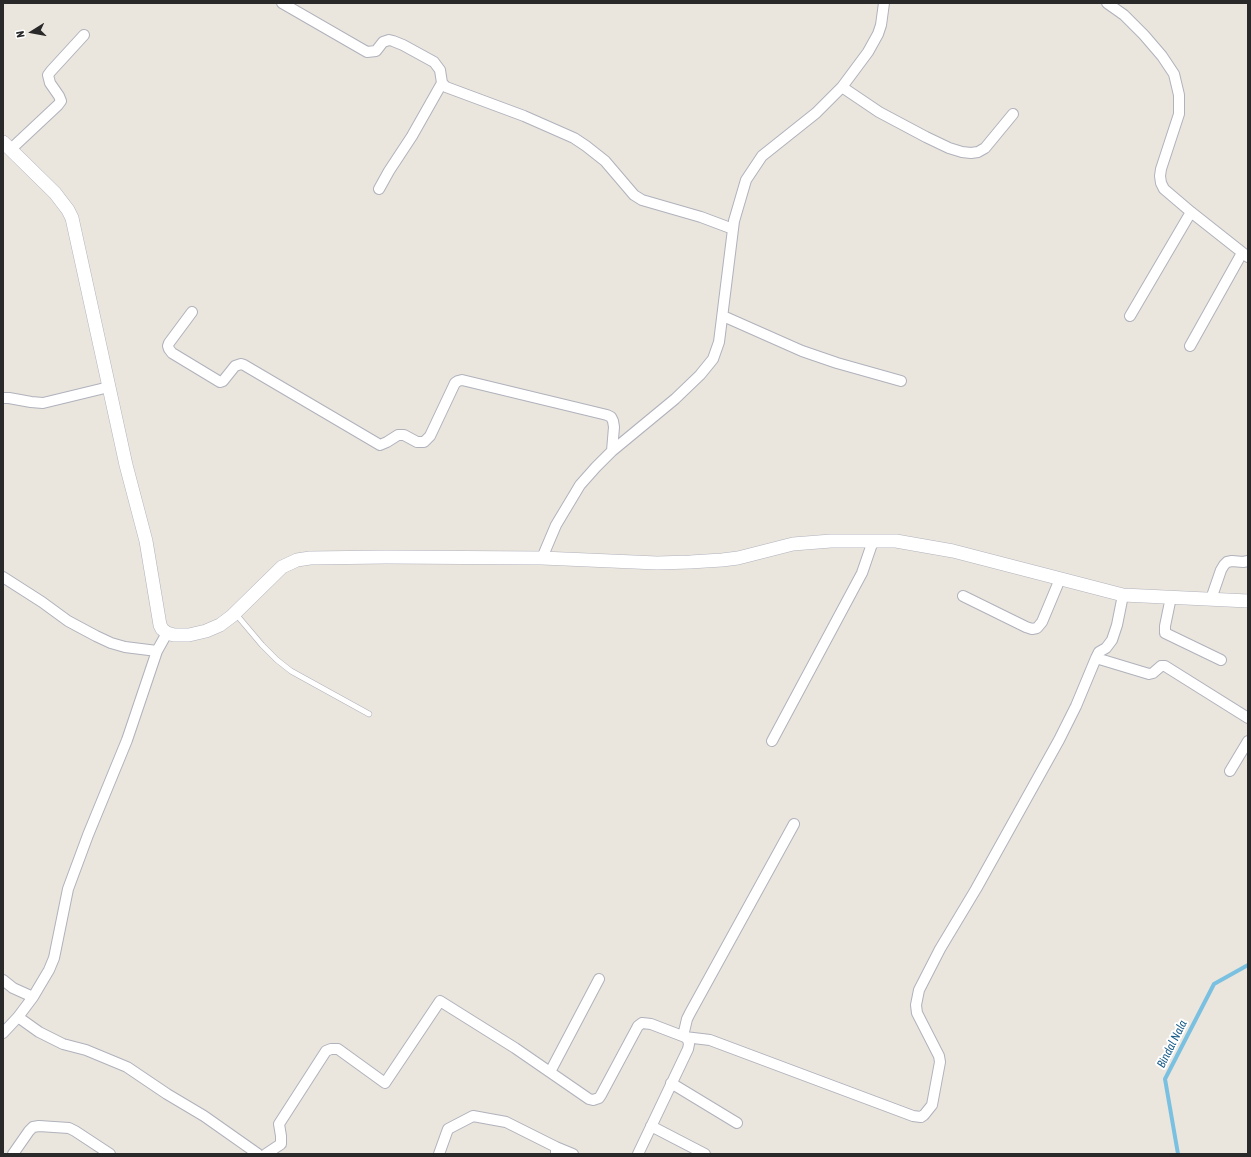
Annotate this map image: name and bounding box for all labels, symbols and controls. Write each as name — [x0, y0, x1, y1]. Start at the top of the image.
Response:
north arrow — [12, 12, 52, 52]
text: N — [14, 30, 27, 39]
water label: Bindal Nala — [1154, 1018, 1190, 1070]

